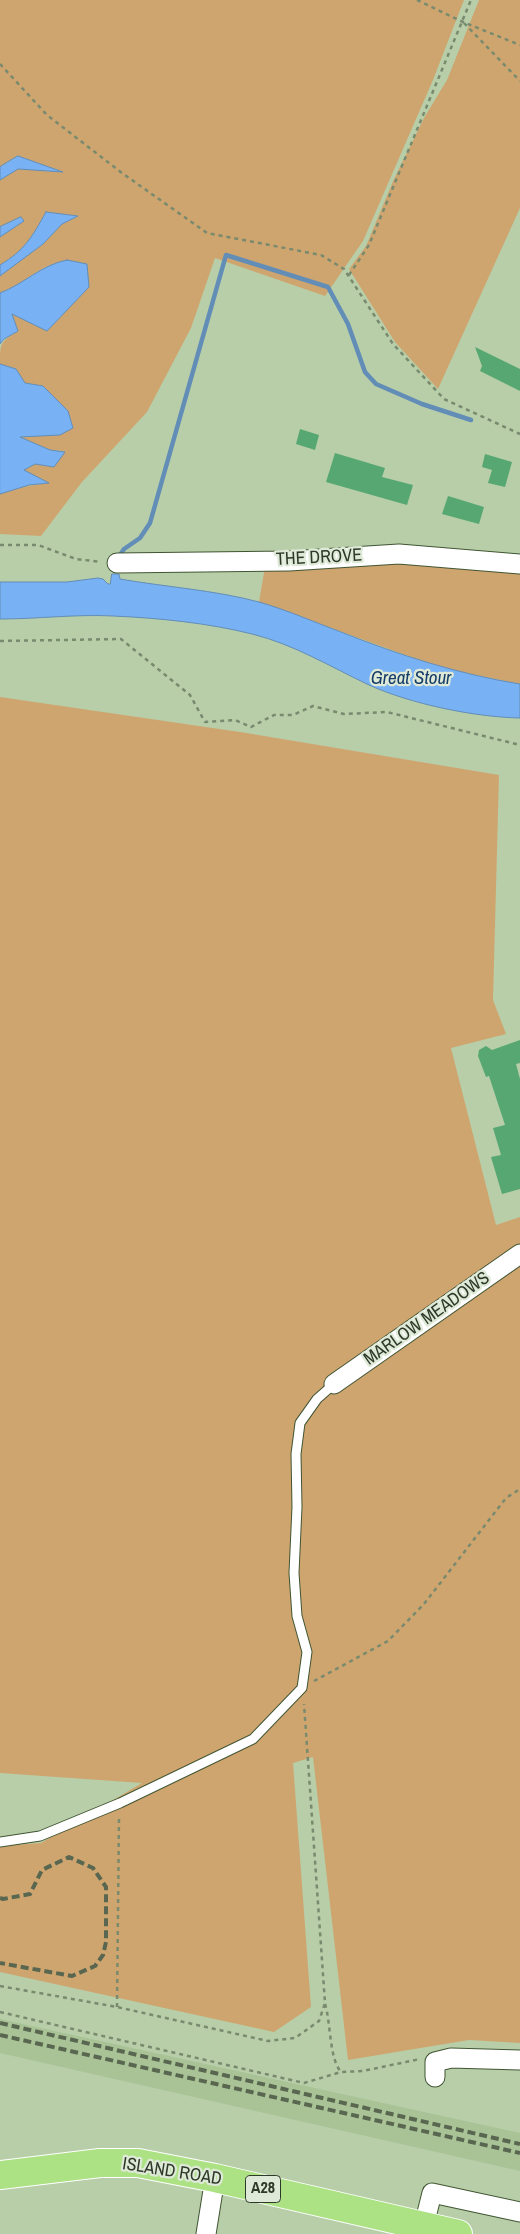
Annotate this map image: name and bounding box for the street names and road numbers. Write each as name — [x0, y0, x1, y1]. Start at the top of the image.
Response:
street label: THE DROVE — [275, 545, 363, 571]
street label: MARLOW MEADOWS — [360, 1268, 494, 1370]
street label: ISLAND ROAD — [121, 2154, 223, 2190]
road number: A28 — [246, 2176, 280, 2202]

